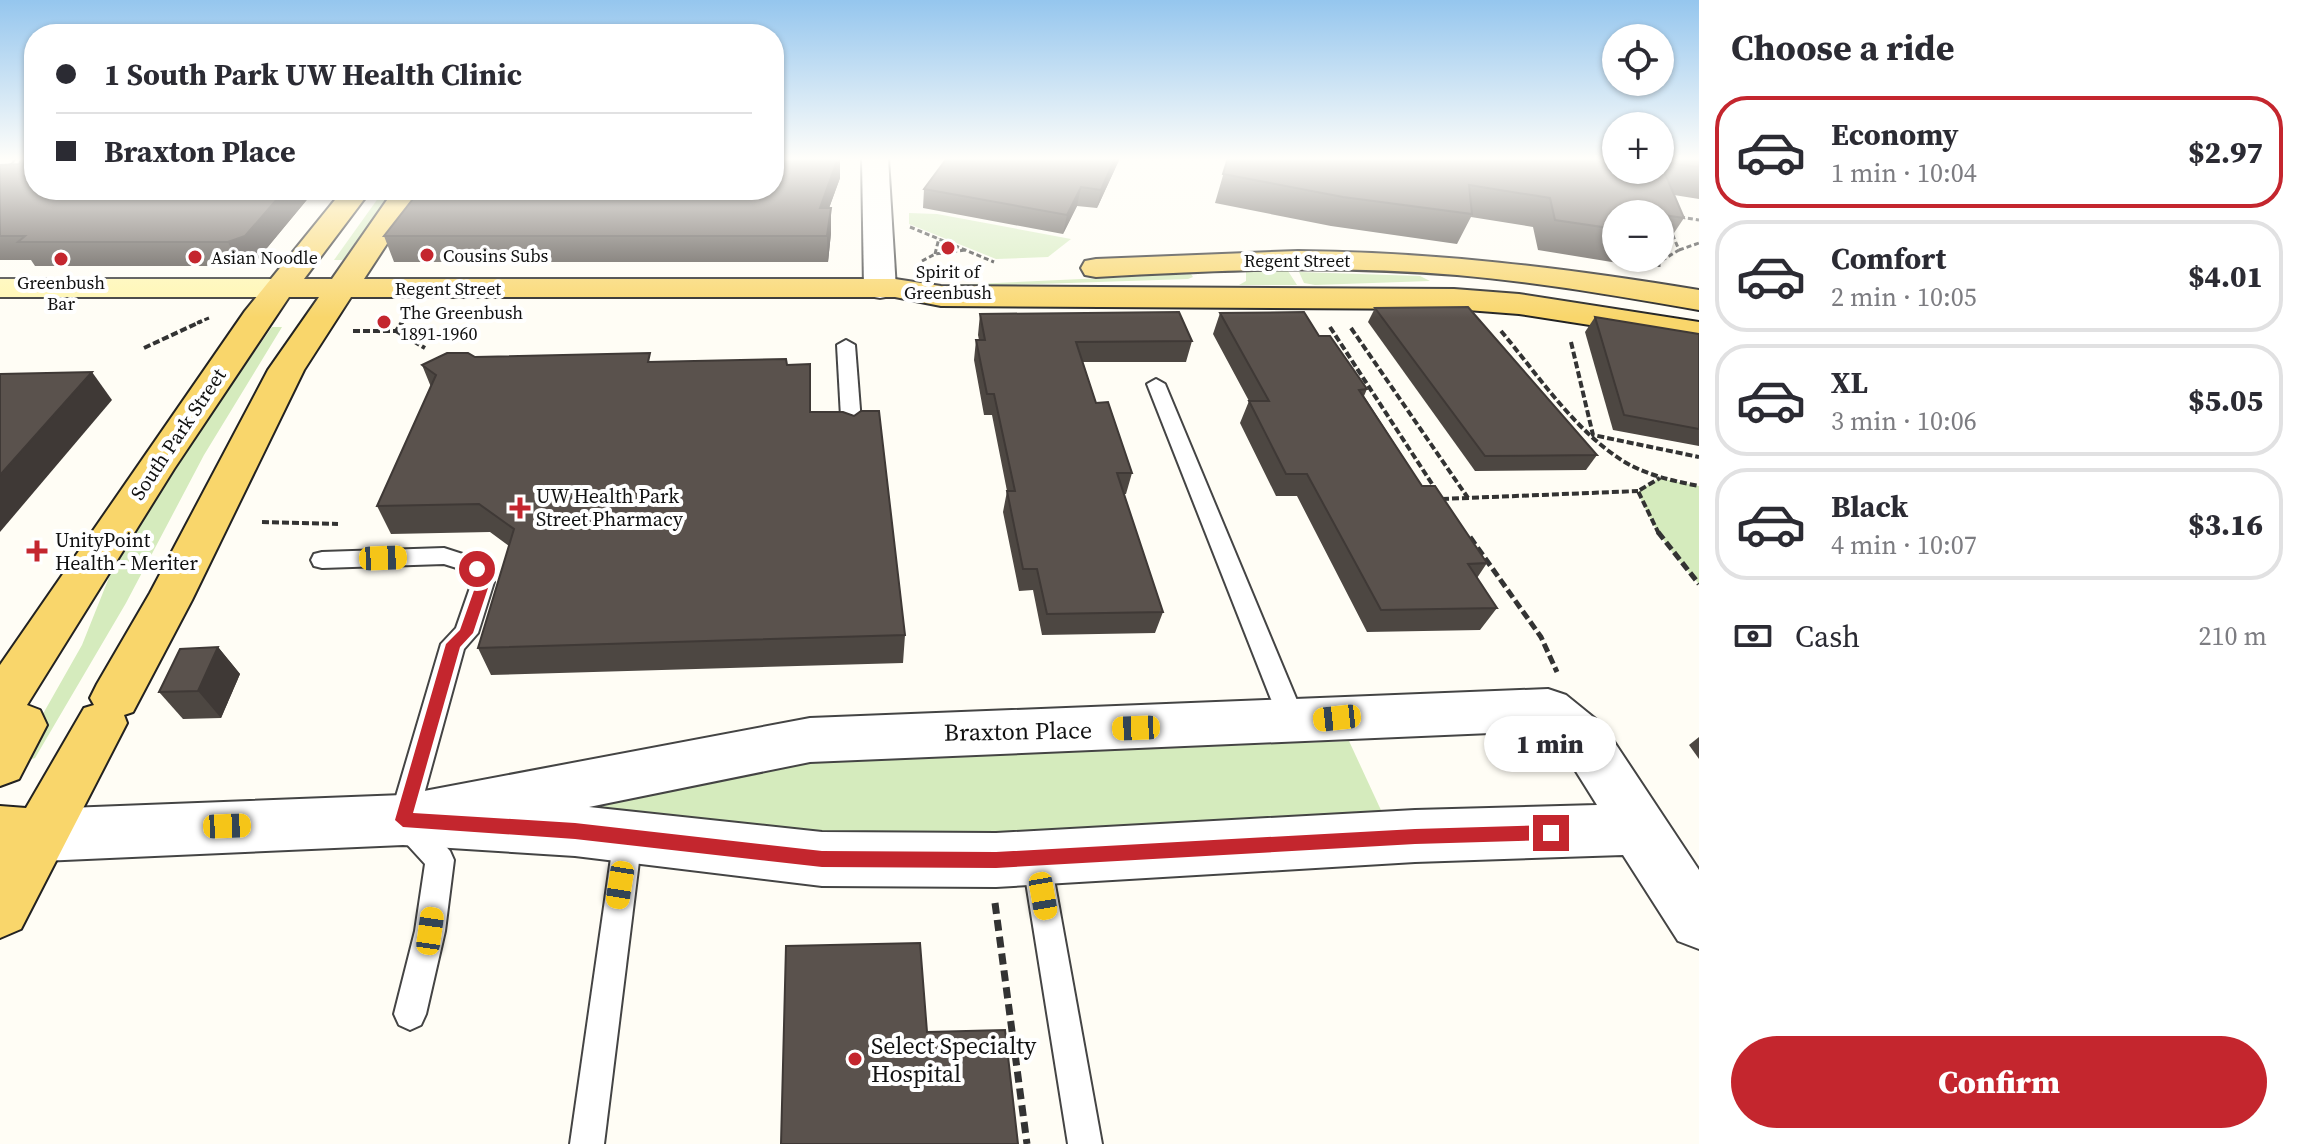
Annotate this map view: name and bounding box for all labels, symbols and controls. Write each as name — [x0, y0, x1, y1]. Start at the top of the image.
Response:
text: Choose a ride — [1731, 23, 1954, 72]
map controls — [1602, 24, 1674, 272]
button: locate — [1602, 24, 1674, 96]
text: 1 South Park UW Health Clinic — [104, 54, 522, 95]
button: + — [1602, 112, 1674, 184]
text: Economy — [1831, 114, 1959, 155]
icon: car — [1735, 116, 1807, 188]
text: Braxton Place — [104, 131, 296, 172]
text: $2.97 — [2188, 132, 2263, 173]
text: 1 min · 10:04 — [1831, 155, 1977, 191]
button: − — [1602, 200, 1674, 272]
text: Comfort — [1831, 238, 1946, 279]
marker: Spirit of Greenbush — [939, 239, 957, 257]
icon: car — [1735, 240, 1807, 312]
place label: Cousins Subs — [443, 243, 549, 268]
place label: Asian Noodle — [211, 245, 318, 270]
marker: Cousins Subs — [418, 246, 436, 264]
marker: Asian Noodle — [186, 248, 204, 266]
street label: Regent Street — [1244, 248, 1350, 273]
marker: Greenbush Bar — [52, 250, 70, 268]
text: $4.01 — [2188, 256, 2263, 297]
place label: Spirit of Greenbush — [904, 259, 992, 305]
place label: Greenbush Bar — [17, 270, 105, 316]
street label: Regent Street — [395, 276, 501, 301]
text: 2 min · 10:05 — [1831, 279, 1977, 315]
place label: The Greenbush 1891-1960 — [400, 300, 523, 346]
marker: The Greenbush 1891-1960 — [375, 313, 393, 331]
street label: South Park Street — [124, 362, 233, 505]
text: XL — [1831, 362, 1868, 403]
icon: car — [1735, 364, 1807, 436]
text: $5.05 — [2188, 380, 2263, 421]
text: 3 min · 10:06 — [1831, 403, 1977, 439]
place label: UW Health Park Street Pharmacy — [536, 482, 684, 533]
text: Black — [1831, 486, 1908, 527]
icon: car — [1735, 488, 1807, 560]
marker: UW Health Park Street Pharmacy — [511, 499, 529, 517]
text: $3.16 — [2188, 504, 2263, 545]
place label: UnityPoint Health - Meriter — [55, 526, 199, 577]
text: 4 min · 10:07 — [1831, 527, 1977, 563]
marker: UnityPoint Health - Meriter — [26, 540, 48, 562]
car — [359, 545, 407, 571]
route start — [459, 551, 495, 587]
icon: cash — [1731, 614, 1775, 658]
text: Cash — [1795, 616, 1860, 657]
text: 210 m — [2199, 618, 2267, 654]
car — [1312, 704, 1362, 732]
street label: Braxton Place — [944, 713, 1092, 749]
car — [1112, 715, 1160, 741]
callout: 1 min — [1485, 717, 1617, 773]
text: 1 min — [1516, 726, 1584, 762]
car — [203, 813, 251, 839]
route end — [1533, 815, 1569, 851]
car — [604, 859, 636, 911]
car — [1027, 870, 1059, 922]
car — [415, 906, 445, 956]
place label: Select Specialty Hospital — [871, 1029, 1037, 1090]
button: Confirm — [1731, 1036, 2267, 1128]
marker: Select Specialty Hospital — [846, 1050, 864, 1068]

